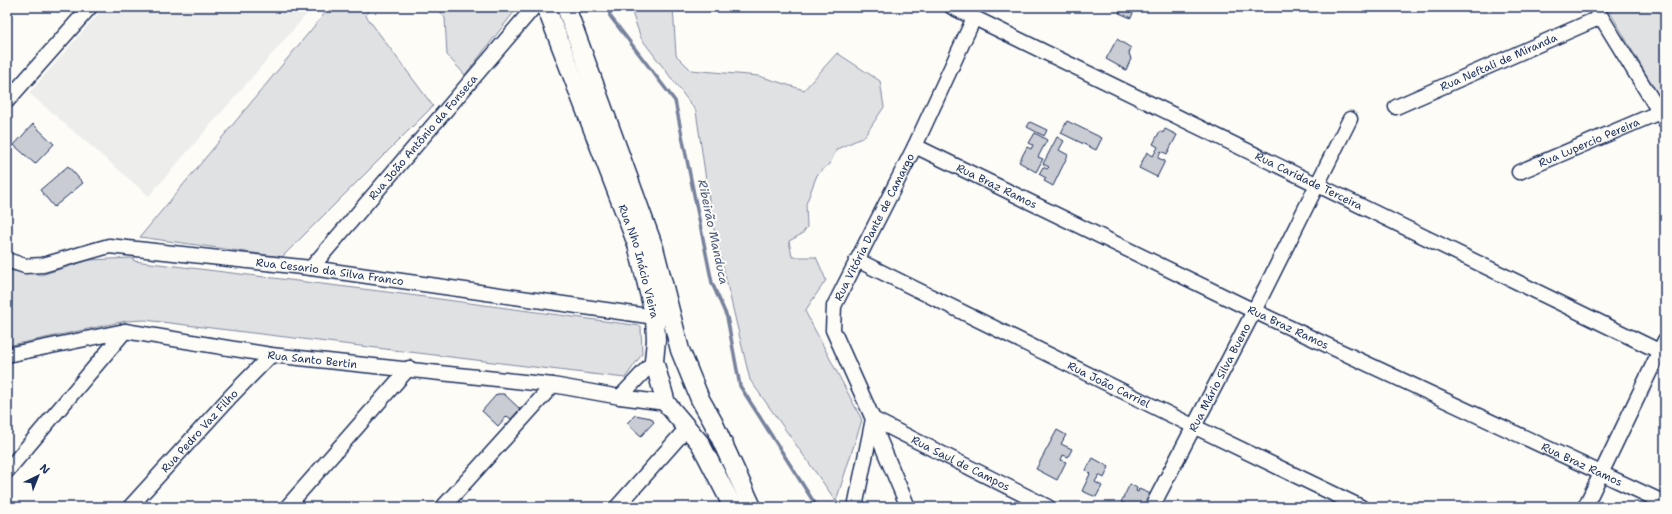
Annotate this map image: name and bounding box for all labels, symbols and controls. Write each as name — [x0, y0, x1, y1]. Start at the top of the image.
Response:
street label: Rua Neftali de Miranda — [1438, 30, 1560, 95]
street label: Rua João Antônio da Fonseca — [365, 72, 481, 203]
street label: Rua Lupercio Pereira — [1536, 115, 1642, 171]
street label: Rua Caridade Terceira — [1253, 149, 1365, 214]
street label: Rua Vitória Dante de Camargo — [831, 150, 918, 304]
street label: Rua Braz Ramos — [954, 160, 1039, 212]
water label: Ribeirão Manduca — [694, 178, 732, 286]
street label: Rua Nho Inácio Vieira — [614, 202, 662, 320]
street label: Rua Cesario da Silva Franco — [255, 255, 405, 289]
street label: Rua Braz Ramos — [1245, 302, 1331, 353]
street label: Rua Mário Silva Bueno — [1185, 321, 1254, 435]
street label: Rua Santo Bertin — [267, 348, 358, 372]
street label: Rua João Carriel — [1065, 358, 1153, 412]
street label: Rua Pedro Vaz Filho — [158, 386, 242, 476]
street label: Rua Saul de Campos — [909, 432, 1012, 495]
street label: Rua Braz Ramos — [1539, 439, 1625, 490]
north arrow — [18, 456, 58, 496]
text: N — [36, 461, 53, 478]

